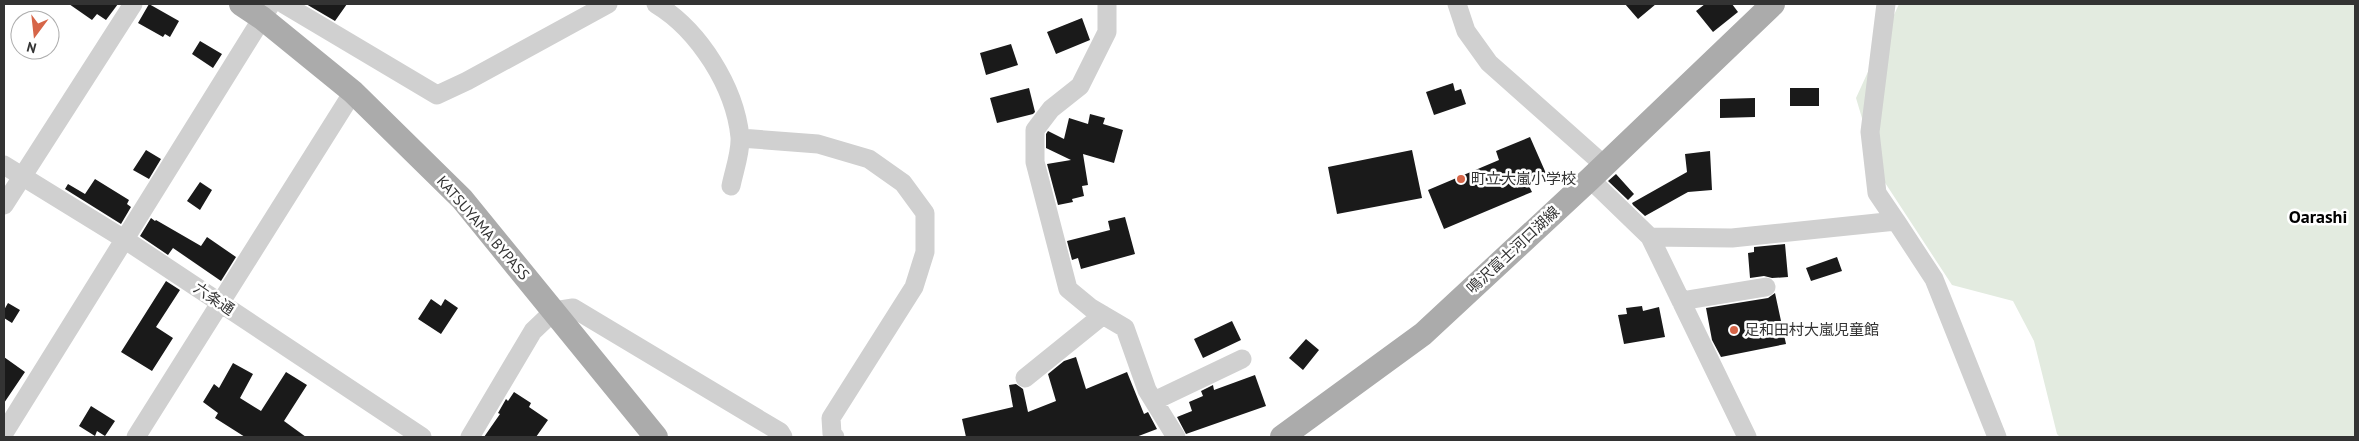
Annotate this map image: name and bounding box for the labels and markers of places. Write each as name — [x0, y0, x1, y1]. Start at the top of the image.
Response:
place label: 町立大嵐小学校 — [1471, 169, 1576, 188]
marker: 町立大嵐小学校 — [1455, 173, 1467, 185]
place label: 足和田村大嵐児童館 — [1744, 320, 1879, 339]
marker: 足和田村大嵐児童館 — [1728, 324, 1740, 336]

